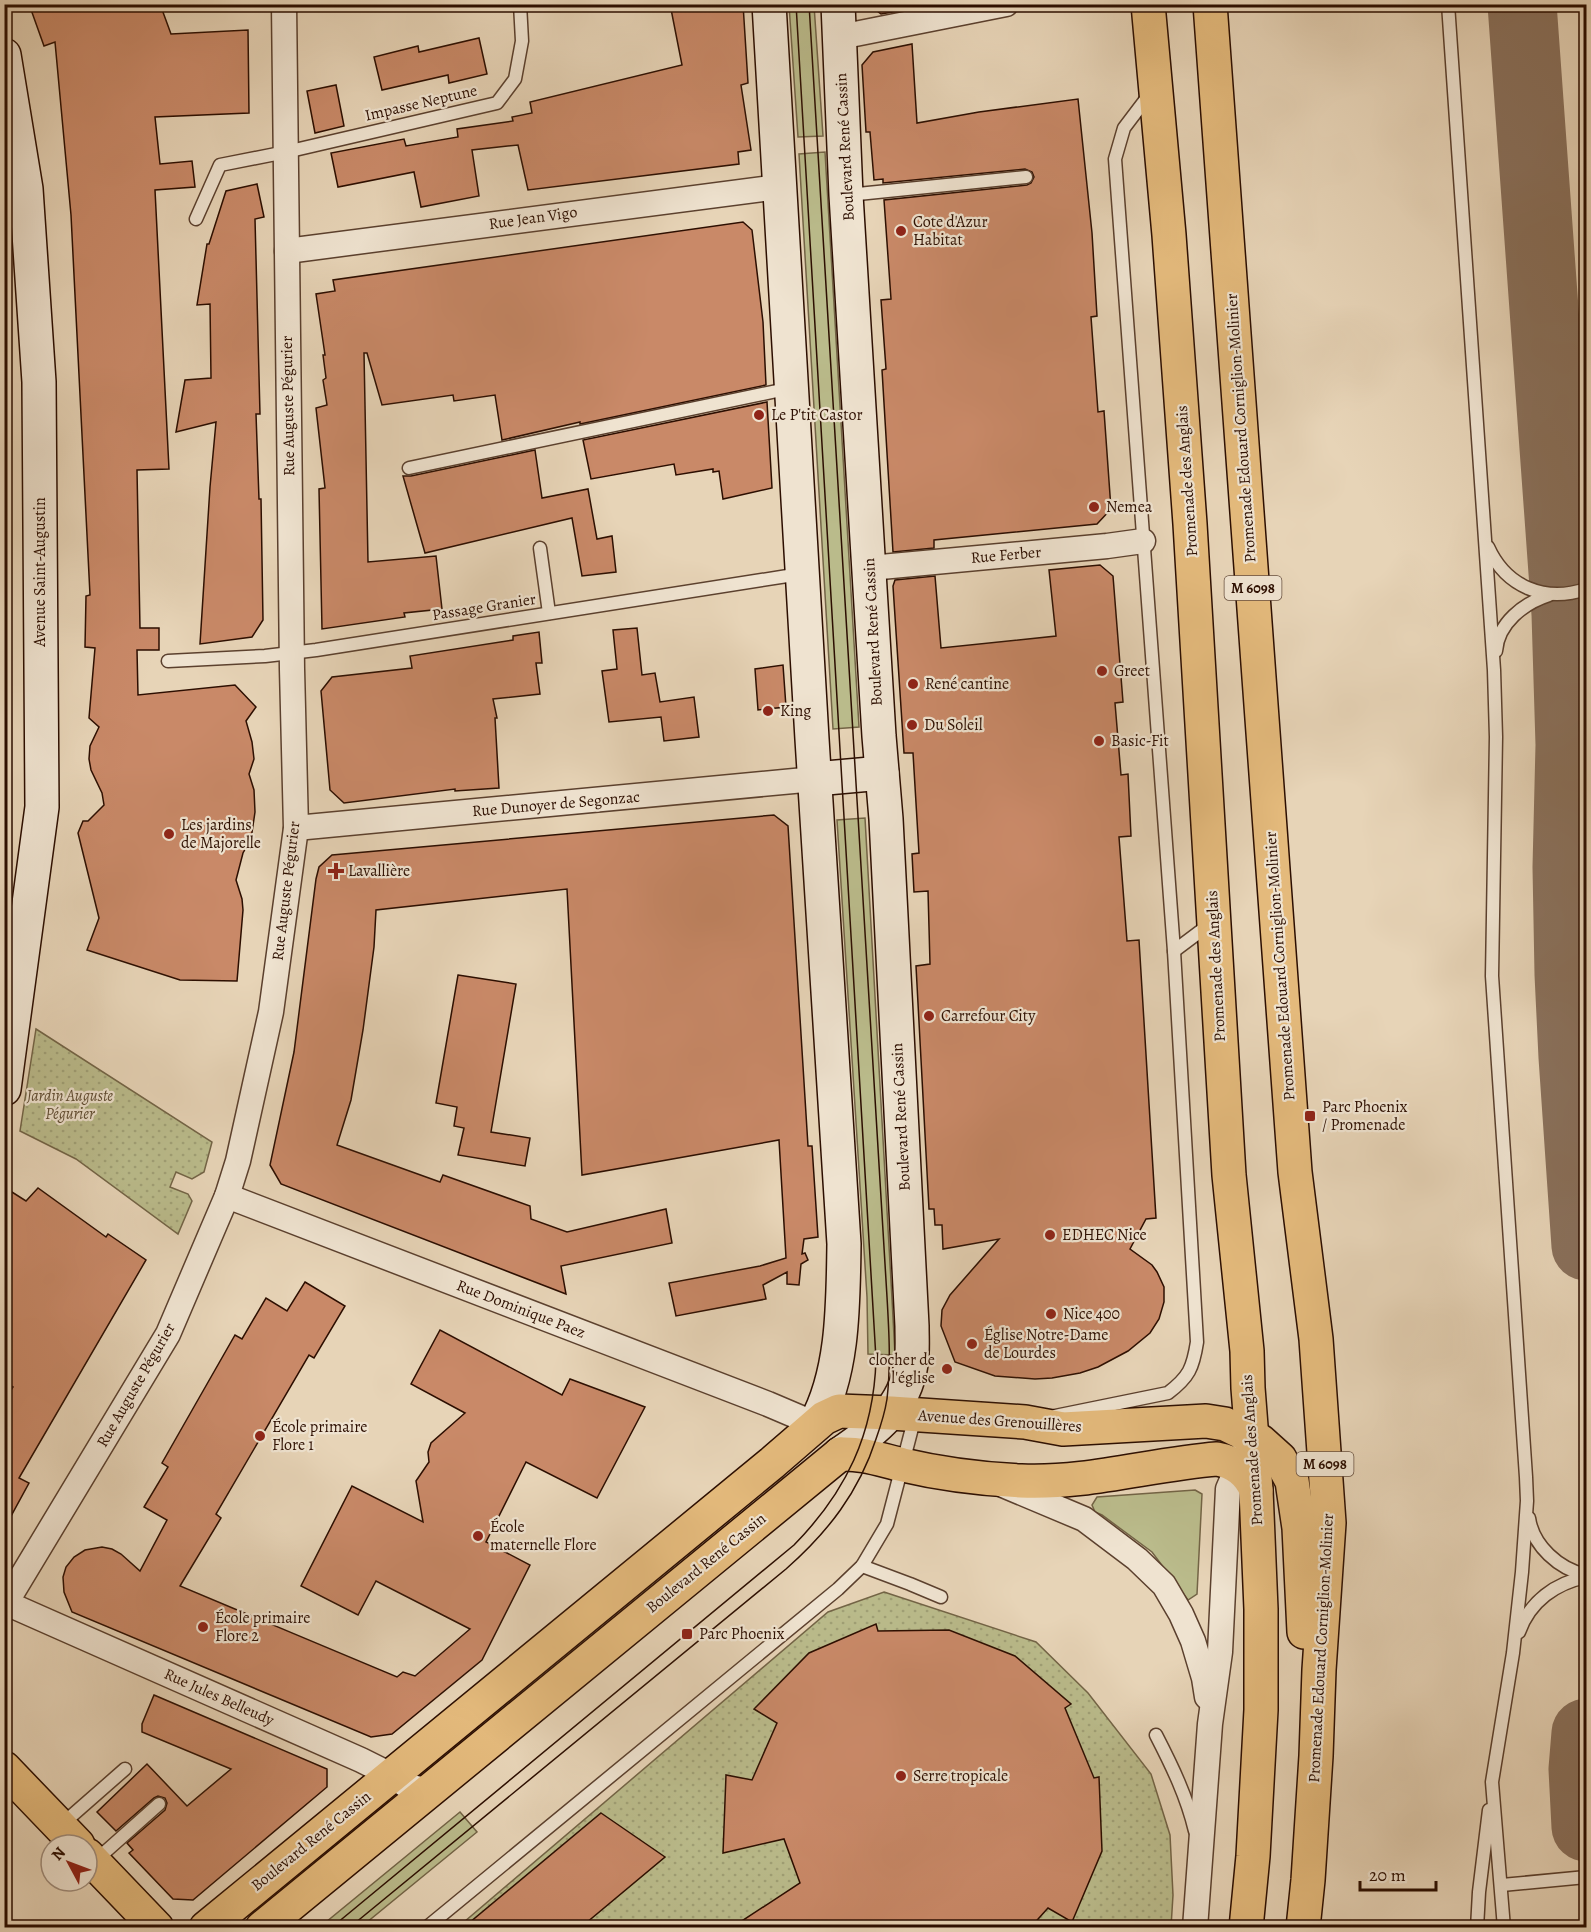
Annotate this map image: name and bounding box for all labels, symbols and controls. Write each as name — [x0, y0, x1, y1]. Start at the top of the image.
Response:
street label: Boulevard René Cassin — [830, 72, 860, 222]
street label: Impasse Neptune — [363, 79, 479, 127]
street label: Rue Jean Vigo — [487, 201, 579, 235]
place label: Cote d'Azur Habitat — [913, 211, 988, 251]
marker: Cote d'Azur Habitat — [894, 224, 908, 238]
street label: Promenade Edouard Corniglion-Molinier — [1221, 293, 1261, 563]
street label: Rue Auguste Pégurier — [276, 336, 300, 476]
place label: Le P'tit Castor — [771, 404, 863, 426]
street label: Promenade des Anglais — [1171, 405, 1203, 557]
marker: Le P'tit Castor — [752, 408, 766, 422]
place label: Nemea — [1106, 496, 1153, 518]
street label: Avenue Saint-Augustin — [29, 497, 51, 648]
marker: Nemea — [1087, 500, 1101, 514]
street label: Rue Ferber — [970, 541, 1042, 569]
street label: Boulevard René Cassin — [858, 557, 888, 707]
road number: M 6098 — [1224, 576, 1282, 600]
street label: Passage Granier — [430, 588, 538, 626]
place label: Greet — [1114, 660, 1150, 682]
marker: Greet — [1095, 664, 1109, 678]
place label: René cantine — [925, 673, 1009, 695]
marker: René cantine — [906, 677, 920, 691]
place label: King — [780, 700, 811, 722]
marker: King — [761, 704, 775, 718]
place label: Du Soleil — [924, 714, 983, 736]
marker: Du Soleil — [905, 718, 919, 732]
place label: Basic-Fit — [1111, 730, 1169, 752]
marker: Basic-Fit — [1092, 734, 1106, 748]
street label: Rue Dunoyer de Segonzac — [471, 786, 641, 822]
place label: Les jardins de Majorelle — [181, 814, 261, 854]
street label: Rue Auguste Pégurier — [267, 820, 305, 962]
marker: Les jardins de Majorelle — [162, 827, 176, 841]
street label: Promenade Edouard Corniglion-Molinier — [1260, 831, 1300, 1101]
place label: Lavallière — [348, 860, 410, 882]
marker: Lavallière — [329, 864, 343, 878]
street label: Promenade des Anglais — [1201, 890, 1231, 1042]
place label: Carrefour City — [941, 1005, 1036, 1027]
marker: Carrefour City — [922, 1009, 936, 1023]
street label: Boulevard René Cassin — [886, 1042, 916, 1192]
park label: Jardin Auguste Pégurier — [26, 1085, 113, 1125]
place label: Parc Phoenix / Promenade — [1322, 1096, 1408, 1136]
marker: Parc Phoenix / Promenade — [1303, 1109, 1317, 1123]
place label: EDHEC Nice — [1062, 1224, 1147, 1246]
marker: EDHEC Nice — [1043, 1228, 1057, 1242]
street label: Rue Dominique Paez — [453, 1274, 589, 1344]
place label: Nice 400 — [1063, 1303, 1120, 1325]
marker: Nice 400 — [1044, 1307, 1058, 1321]
street label: Rue Auguste Pégurier — [91, 1319, 181, 1451]
place label: Église Notre-Dame de Lourdes — [984, 1324, 1108, 1364]
marker: Église Notre-Dame de Lourdes — [965, 1337, 979, 1351]
place label: clocher de l'église — [869, 1349, 935, 1389]
marker: clocher de l'église — [940, 1362, 954, 1376]
street label: Promenade des Anglais — [1236, 1374, 1268, 1526]
street label: Avenue des Grenouillères — [916, 1404, 1083, 1438]
place label: École primaire Flore 1 — [272, 1416, 367, 1456]
marker: École primaire Flore 1 — [253, 1429, 267, 1443]
road number: M 6098 — [1296, 1452, 1354, 1476]
street label: Boulevard René Cassin — [641, 1508, 771, 1618]
street label: Promenade Edouard Corniglion-Molinier — [1303, 1513, 1339, 1783]
place label: École maternelle Flore — [490, 1516, 597, 1556]
marker: École maternelle Flore — [471, 1529, 485, 1543]
place label: École primaire Flore 2 — [215, 1607, 310, 1647]
marker: École primaire Flore 2 — [196, 1620, 210, 1634]
place label: Parc Phoenix — [699, 1623, 785, 1645]
marker: Parc Phoenix — [680, 1627, 694, 1641]
street label: Rue Jules Belleudy — [160, 1663, 278, 1731]
place label: Serre tropicale — [913, 1765, 1008, 1787]
marker: Serre tropicale — [894, 1769, 908, 1783]
street label: Boulevard René Cassin — [246, 1786, 376, 1896]
north arrow — [39, 1833, 99, 1893]
text: N — [46, 1842, 71, 1865]
scale bar — [1360, 1854, 1436, 1892]
text: 20 m — [1369, 1863, 1406, 1887]

